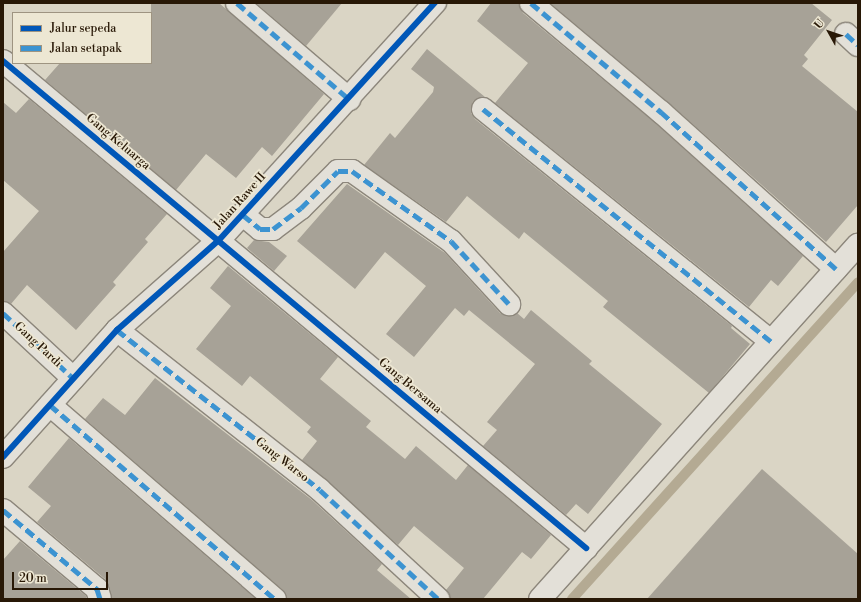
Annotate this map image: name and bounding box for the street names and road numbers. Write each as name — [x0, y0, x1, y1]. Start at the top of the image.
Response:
street label: Gang Keluarga — [83, 111, 153, 173]
street label: Jalan Rawe II — [211, 170, 269, 232]
street label: Gang Pardi — [11, 319, 65, 371]
street label: Gang Bersama — [375, 355, 445, 417]
street label: Gang Warso — [252, 435, 312, 485]

